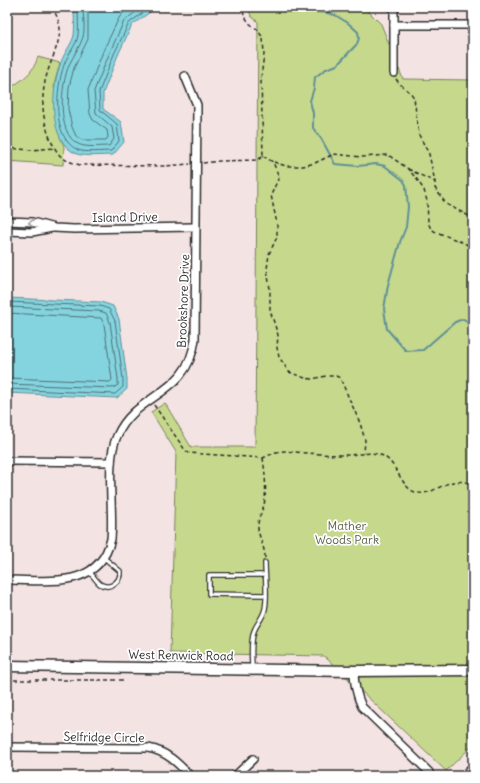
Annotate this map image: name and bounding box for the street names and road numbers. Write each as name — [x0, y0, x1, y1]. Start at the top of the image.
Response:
street label: Island Drive — [92, 209, 158, 225]
street label: Brookshore Drive — [174, 254, 192, 348]
street label: West Renwick Road — [128, 647, 234, 663]
street label: Selfridge Circle — [63, 729, 145, 745]

